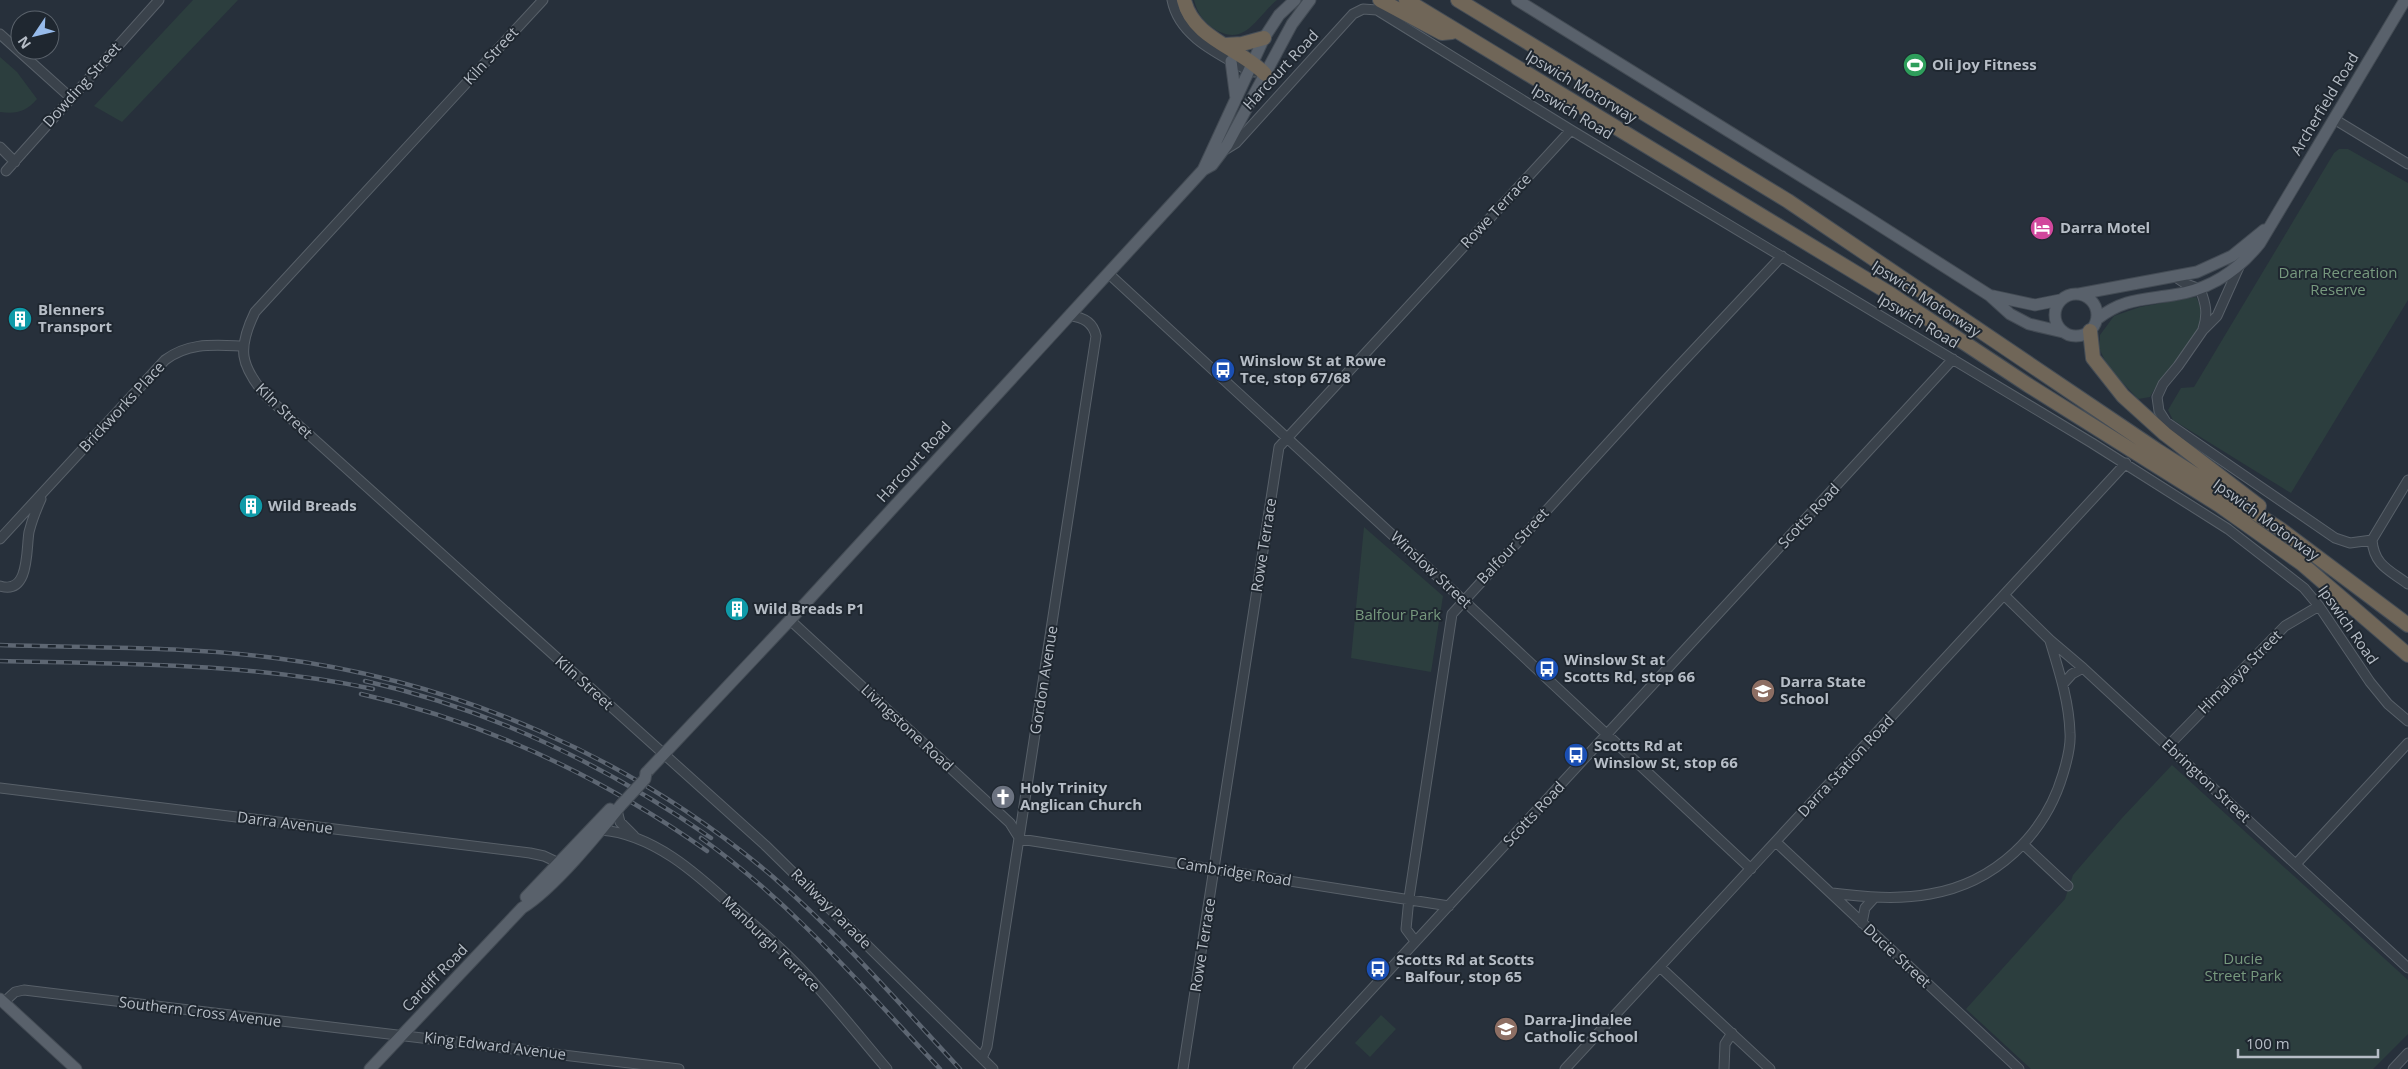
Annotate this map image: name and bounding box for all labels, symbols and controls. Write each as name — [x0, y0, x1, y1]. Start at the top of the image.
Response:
north arrow — [10, 10, 60, 60]
street label: Kiln Street — [458, 22, 522, 88]
street label: Harcourt Road — [1238, 25, 1322, 113]
text: N — [13, 33, 35, 53]
street label: Dowding Street — [38, 38, 125, 131]
street label: Ipswich Motorway — [1522, 45, 1641, 128]
street label: Archerfield Road — [2286, 48, 2363, 159]
sports icon: Oli Joy Fitness — [1902, 52, 1928, 78]
place label: Oli Joy Fitness — [1932, 54, 2037, 74]
street label: Ipswich Road — [1528, 79, 1617, 143]
street label: Rowe Terrace — [1456, 169, 1535, 252]
hotel icon: Darra Motel — [2029, 215, 2055, 241]
place label: Darra Motel — [2060, 217, 2150, 237]
street label: Ipswich Motorway — [1868, 255, 1986, 341]
park label: Darra Recreation Reserve — [2279, 262, 2397, 299]
street label: Ipswich Road — [1874, 288, 1963, 352]
place label: Blenners Transport — [38, 299, 112, 336]
building icon: Blenners Transport — [7, 306, 33, 332]
place label: Winslow St at Rowe Tce, stop 67/68 — [1240, 350, 1386, 387]
street label: Brickworks Place — [74, 357, 169, 456]
bus stop icon: Winslow St at Rowe Tce, stop 67/68 — [1210, 357, 1236, 383]
street label: Kiln Street — [252, 378, 317, 442]
street label: Harcourt Road — [872, 417, 955, 506]
street label: Ipswich Motorway — [2209, 474, 2324, 565]
street label: Scotts Road — [1773, 479, 1844, 552]
building icon: Wild Breads — [238, 493, 264, 519]
place label: Wild Breads — [268, 495, 357, 515]
street label: Rowe Terrace — [1246, 496, 1280, 593]
street label: Balfour Street — [1472, 503, 1553, 588]
street label: Winslow Street — [1387, 526, 1477, 612]
street label: Ipswich Road — [2314, 581, 2383, 668]
building icon: Wild Breads P1 — [724, 596, 750, 622]
place label: Wild Breads P1 — [754, 598, 865, 618]
park label: Balfour Park — [1355, 604, 1441, 624]
street label: Gordon Avenue — [1025, 624, 1061, 736]
street label: Himalaya Street — [2193, 625, 2286, 718]
place label: Winslow St at Scotts Rd, stop 66 — [1564, 649, 1695, 686]
street label: Kiln Street — [551, 651, 618, 714]
bus stop icon: Winslow St at Scotts Rd, stop 66 — [1534, 656, 1560, 682]
place label: Darra State School — [1780, 671, 1866, 708]
school or university icon: Darra State School — [1750, 678, 1776, 704]
street label: Livingstone Road — [857, 679, 958, 775]
street label: Darra Station Road — [1793, 710, 1898, 821]
street label: Ebrington Street — [2158, 734, 2255, 827]
place label: Scotts Rd at Winslow St, stop 66 — [1594, 735, 1738, 772]
bus stop icon: Scotts Rd at Winslow St, stop 66 — [1563, 742, 1589, 768]
place label: Holy Trinity Anglican Church — [1020, 777, 1142, 814]
street label: Scotts Road — [1498, 777, 1569, 850]
church icon: Holy Trinity Anglican Church — [990, 784, 1016, 810]
street label: Darra Avenue — [236, 806, 334, 838]
street label: Cambridge Road — [1175, 852, 1293, 890]
street label: Railway Parade — [787, 864, 876, 953]
street label: Manburgh Terrace — [718, 891, 825, 996]
street label: Rowe Terrace — [1185, 896, 1219, 993]
street label: Ducie Street — [1860, 919, 1936, 992]
street label: Cardiff Road — [397, 939, 472, 1015]
park label: Ducie Street Park — [2204, 948, 2282, 985]
place label: Scotts Rd at Scotts - Balfour, stop 65 — [1396, 949, 1534, 986]
bus stop icon: Scotts Rd at Scotts - Balfour, stop 65 — [1365, 956, 1391, 982]
street label: Southern Cross Avenue — [118, 991, 283, 1031]
place label: Darra-Jindalee Catholic School — [1524, 1009, 1638, 1046]
school or university icon: Darra-Jindalee Catholic School — [1493, 1016, 1519, 1042]
street label: King Edward Avenue — [423, 1026, 567, 1064]
scale bar — [2238, 1026, 2378, 1058]
text: 100 m — [2246, 1033, 2290, 1053]

